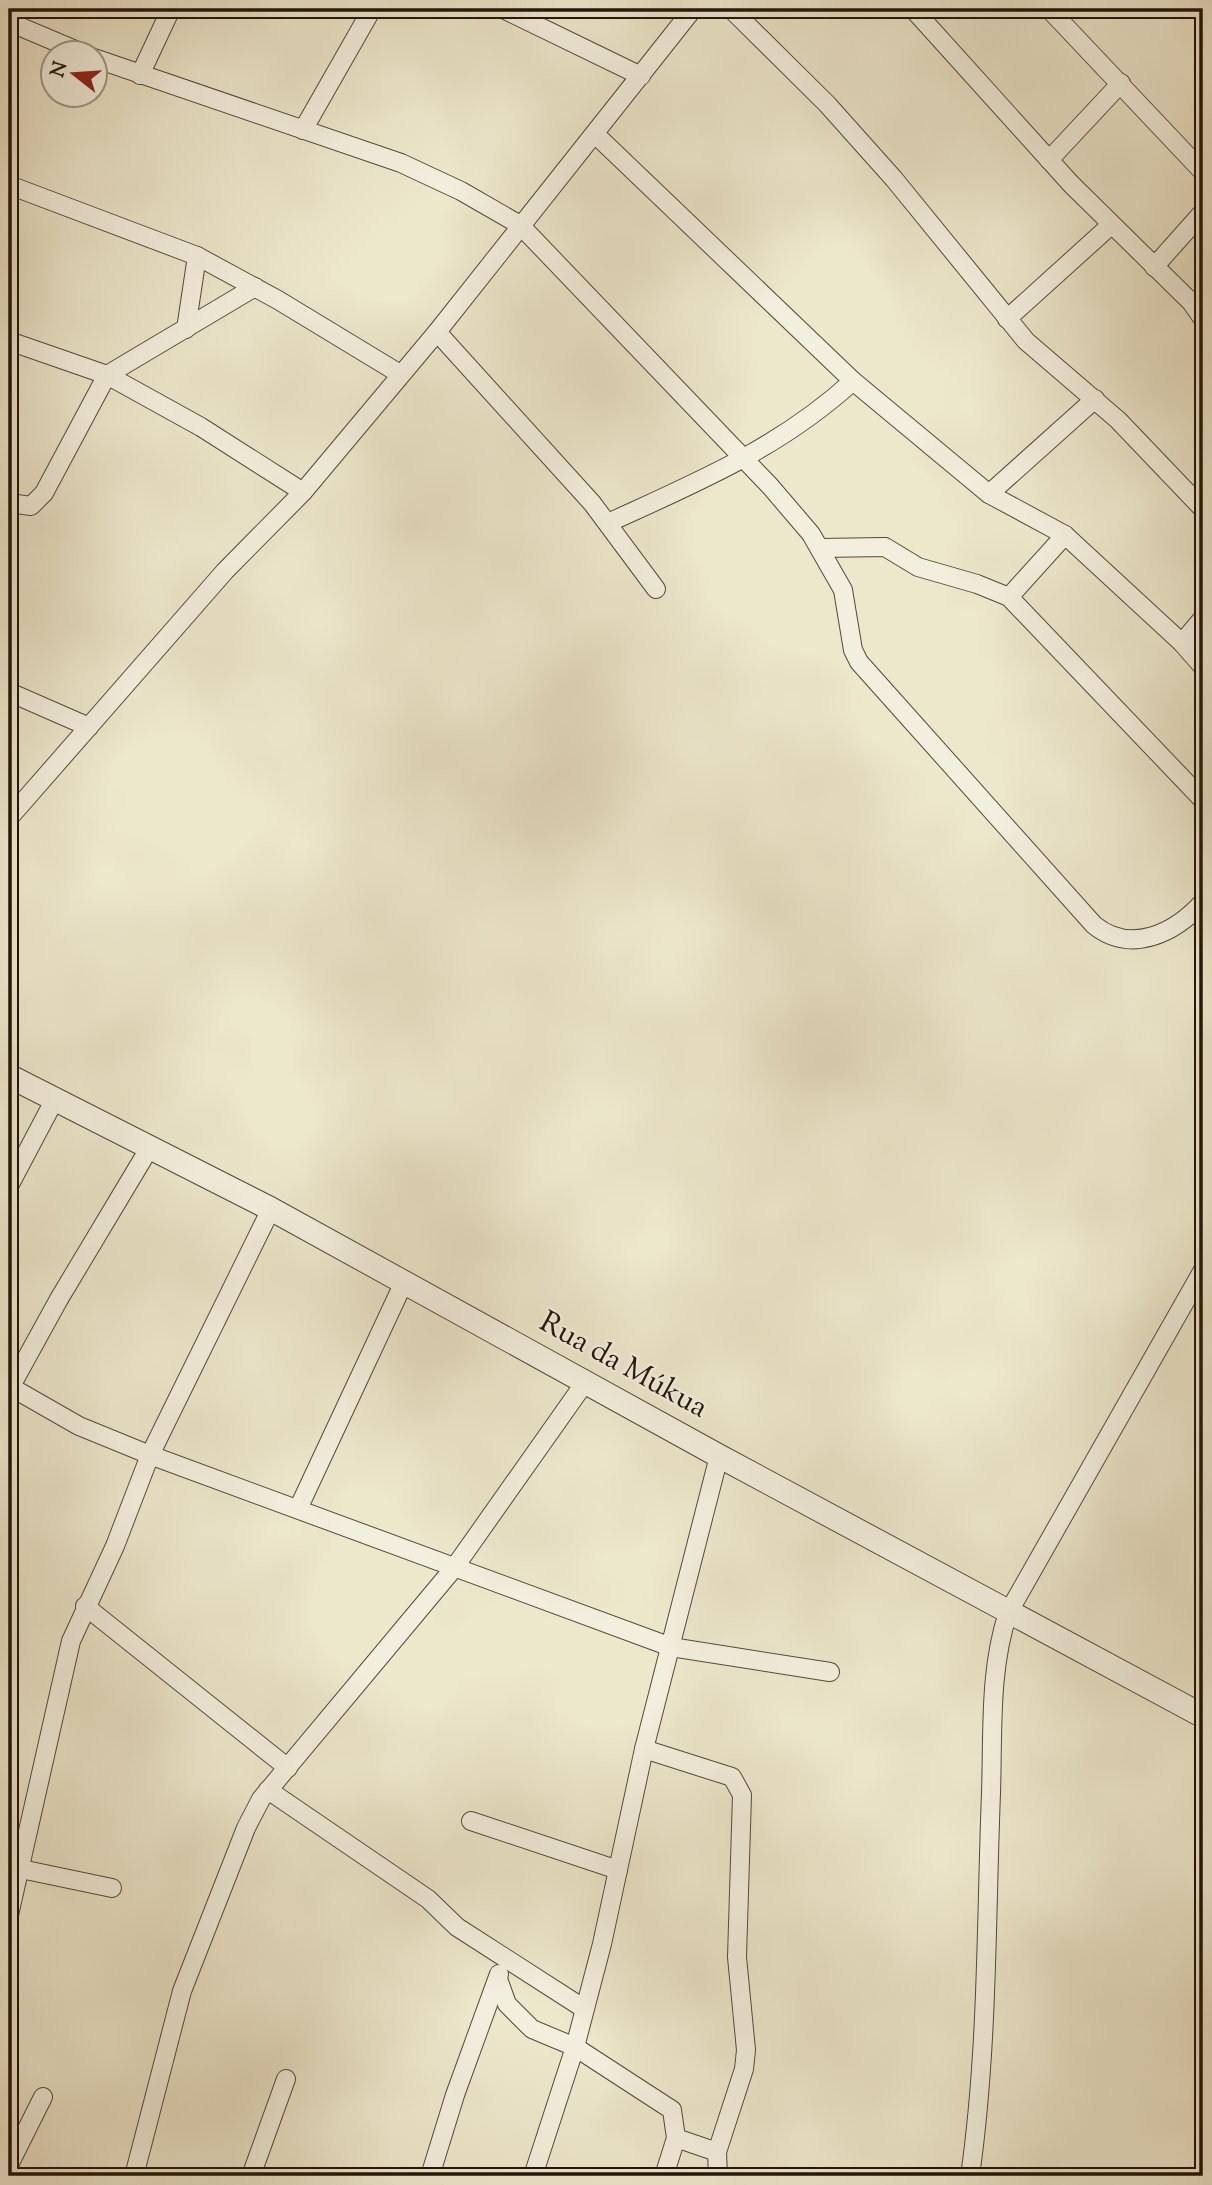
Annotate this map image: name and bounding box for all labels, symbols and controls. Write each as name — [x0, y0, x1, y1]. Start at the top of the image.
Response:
north arrow — [38, 38, 108, 108]
text: N — [45, 59, 75, 81]
street label: Rua da Múkua — [531, 1302, 715, 1430]

